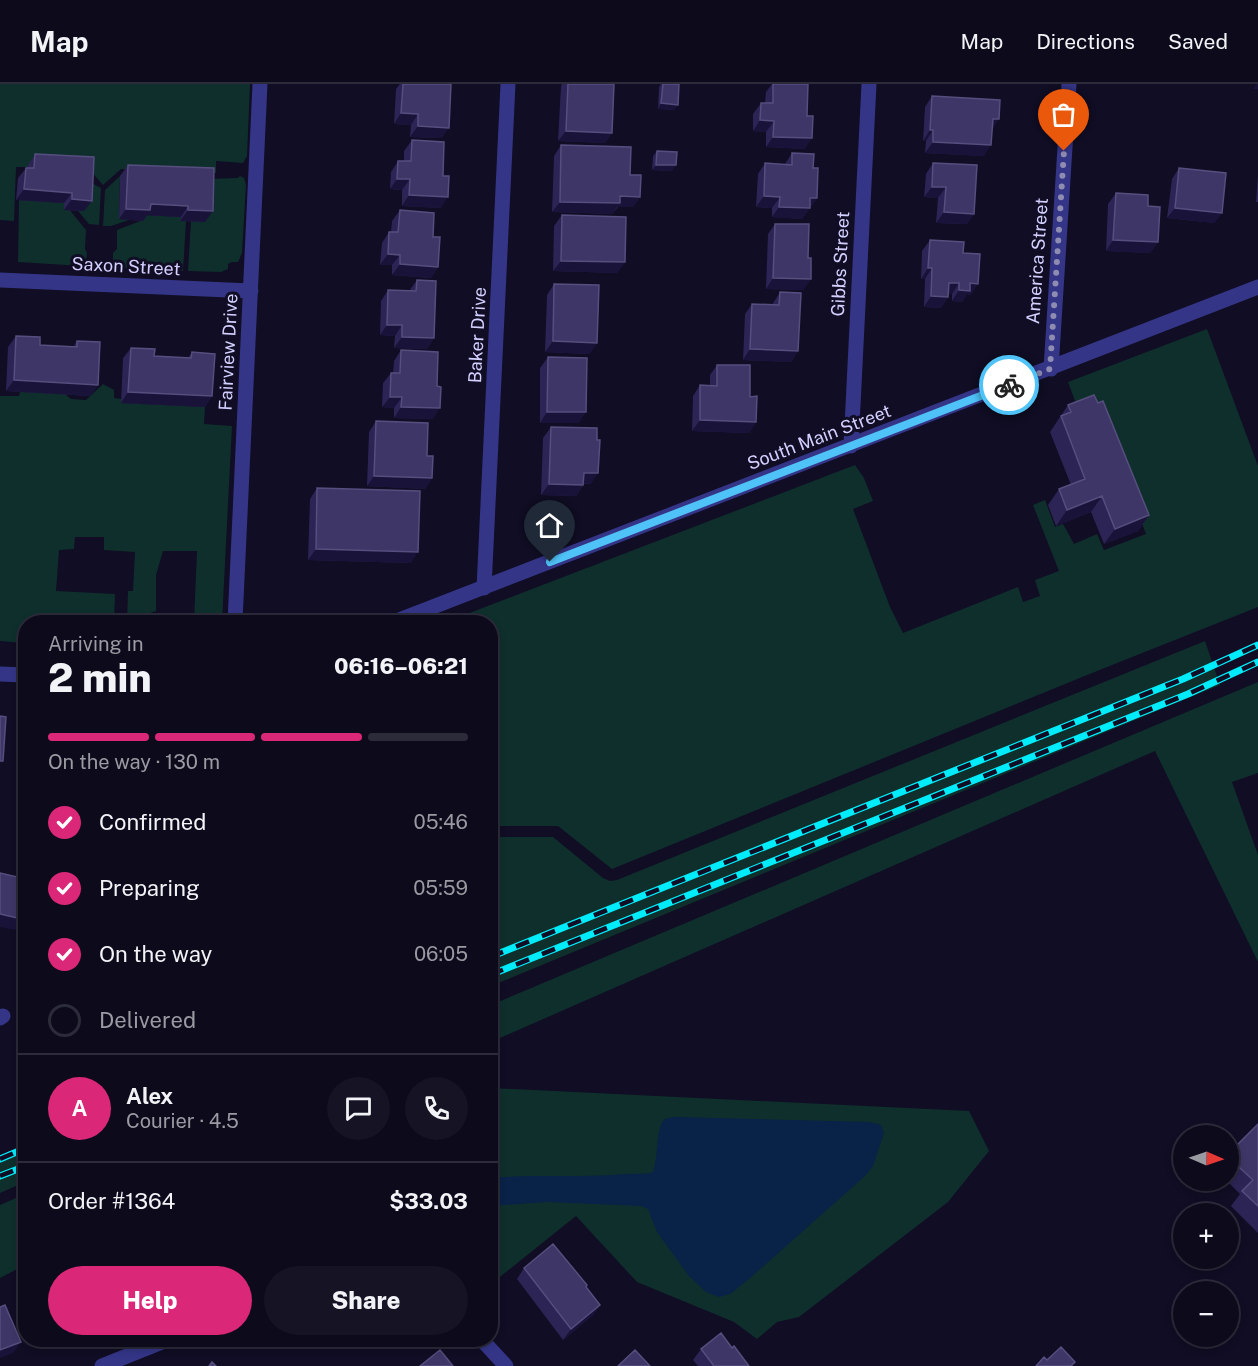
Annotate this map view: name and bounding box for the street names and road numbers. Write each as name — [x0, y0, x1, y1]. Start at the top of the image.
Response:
street label: America Street — [1022, 197, 1052, 325]
street label: Gibbs Street — [827, 211, 853, 317]
street label: Saxon Street — [71, 253, 181, 279]
street label: Baker Drive — [464, 286, 490, 384]
street label: Fairview Drive — [214, 293, 242, 411]
street label: South Main Street — [744, 400, 894, 474]

